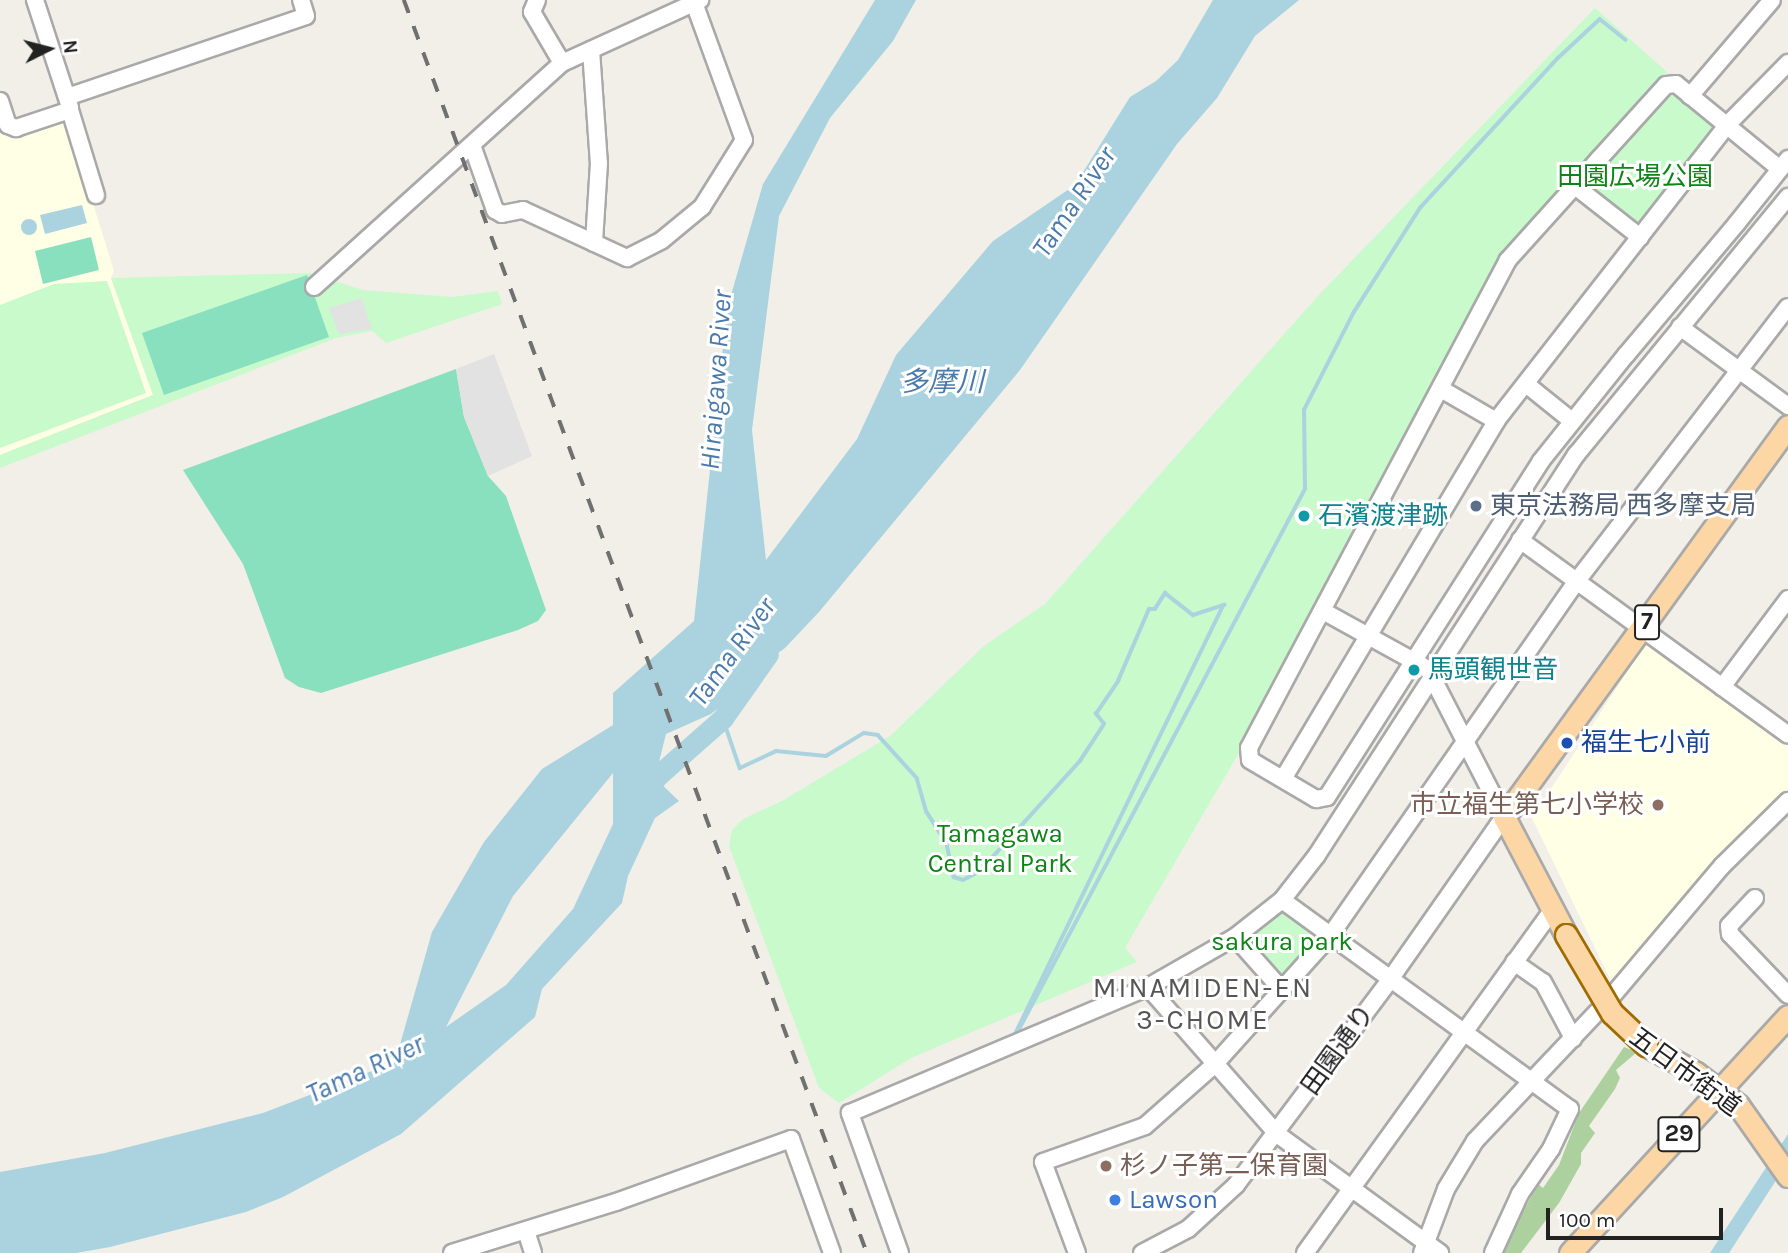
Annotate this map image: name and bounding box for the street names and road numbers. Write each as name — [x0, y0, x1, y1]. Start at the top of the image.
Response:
road number: 7 — [1633, 602, 1661, 642]
street label: 田園通り — [1295, 999, 1381, 1101]
street label: 五日市街道 — [1623, 1021, 1747, 1123]
road number: 29 — [1656, 1114, 1702, 1154]

